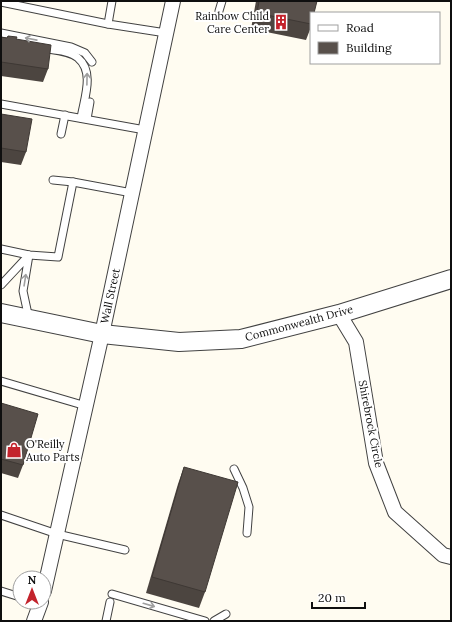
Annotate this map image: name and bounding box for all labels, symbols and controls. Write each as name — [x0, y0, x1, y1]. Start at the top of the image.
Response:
place label: Rainbow Child Care Center — [195, 9, 269, 36]
legend — [310, 12, 440, 64]
building icon: Rainbow Child Care Center — [272, 13, 290, 31]
text: Road — [346, 20, 374, 35]
one-way arrow — [25, 35, 38, 43]
text: Building — [346, 40, 392, 55]
one-way arrow — [83, 73, 91, 86]
street label: Wall Street — [97, 266, 123, 325]
one-way arrow — [21, 274, 29, 287]
street label: Commonwealth Drive — [243, 302, 355, 344]
street label: Shirebrock Circle — [356, 379, 386, 469]
place label: O'Reilly Auto Parts — [25, 437, 80, 464]
shop icon: O'Reilly Auto Parts — [5, 441, 23, 459]
north arrow — [12, 570, 52, 610]
text: N — [28, 573, 37, 587]
scale bar — [312, 584, 365, 610]
text: 20 m — [318, 590, 346, 605]
one-way arrow — [143, 602, 156, 609]

